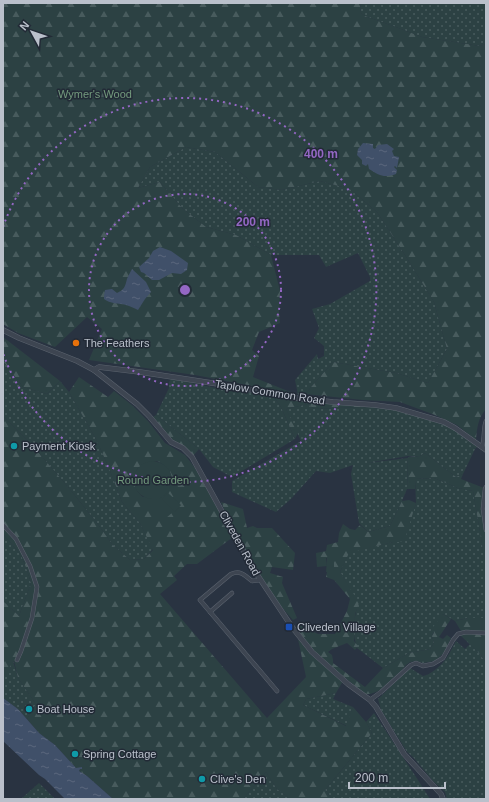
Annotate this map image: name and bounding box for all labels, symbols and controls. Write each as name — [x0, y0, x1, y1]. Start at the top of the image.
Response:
north arrow — [12, 12, 52, 52]
text: N — [17, 19, 32, 32]
park label: Wymer's Wood — [58, 88, 132, 100]
text: 400 m — [304, 147, 338, 161]
text: 200 m — [236, 215, 270, 229]
centre of rings — [178, 283, 192, 297]
place label: The Feathers — [84, 337, 150, 349]
marker: The Feathers — [71, 338, 81, 348]
street label: Taplow Common Road — [214, 377, 326, 407]
place label: Payment Kiosk — [22, 440, 96, 452]
marker: Payment Kiosk — [9, 441, 19, 451]
park label: Round Garden — [117, 474, 189, 486]
street label: Cliveden Road — [217, 509, 263, 577]
place label: Cliveden Village — [297, 621, 376, 633]
marker: Cliveden Village — [284, 622, 294, 632]
place label: Boat House — [37, 703, 94, 715]
marker: Boat House — [24, 704, 34, 714]
place label: Spring Cottage — [83, 748, 156, 760]
marker: Spring Cottage — [70, 749, 80, 759]
scale bar — [349, 764, 445, 790]
text: 200 m — [355, 771, 388, 785]
place label: Clive's Den — [210, 773, 265, 785]
marker: Clive's Den — [197, 774, 207, 784]

